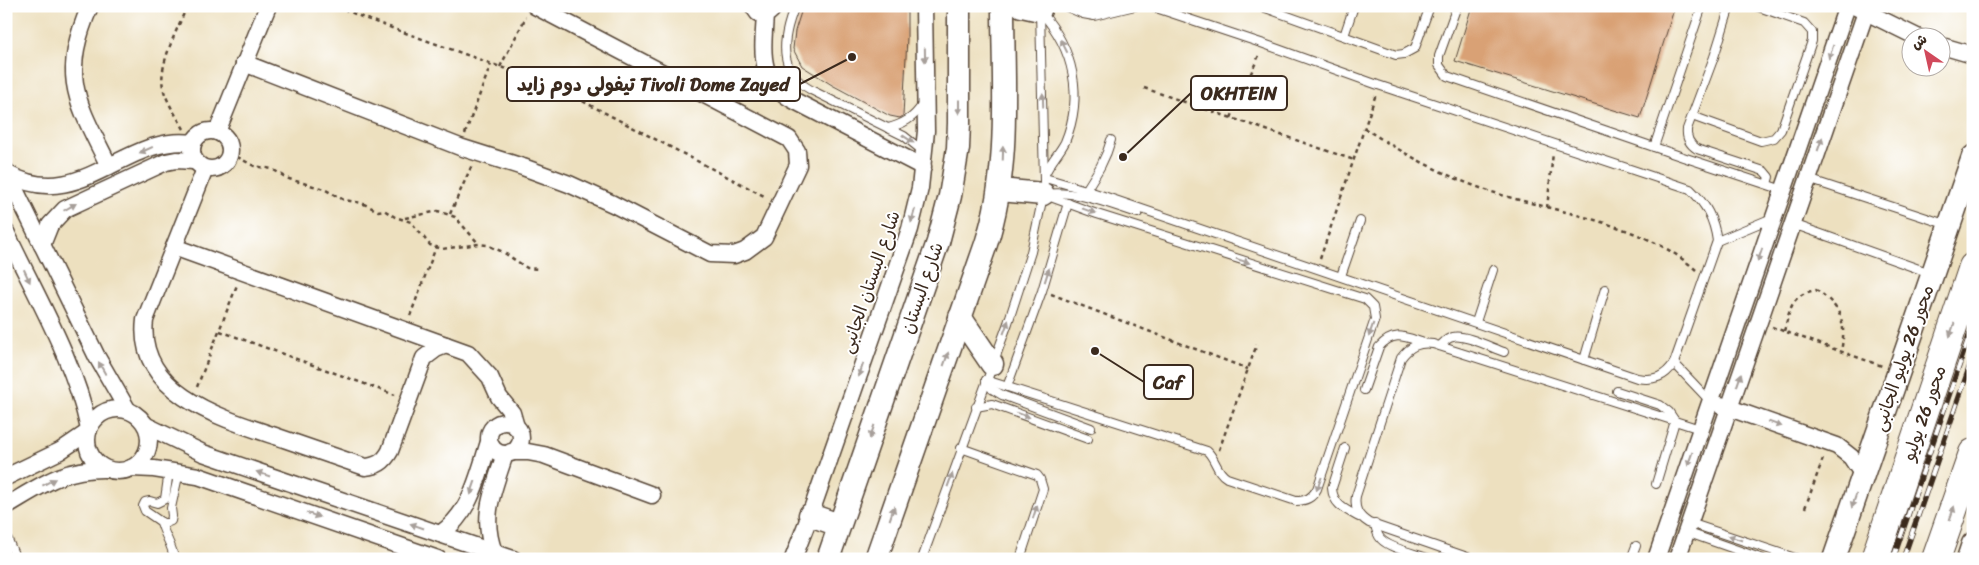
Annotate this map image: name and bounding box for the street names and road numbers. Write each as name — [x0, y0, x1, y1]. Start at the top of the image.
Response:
street label: شارع البستان الجانبى — [831, 206, 909, 358]
street label: شارع البستان — [891, 238, 953, 338]
street label: محور 26 يوليو الجانبى — [1868, 282, 1938, 434]
street label: محور 26 يوليو — [1898, 362, 1950, 464]

